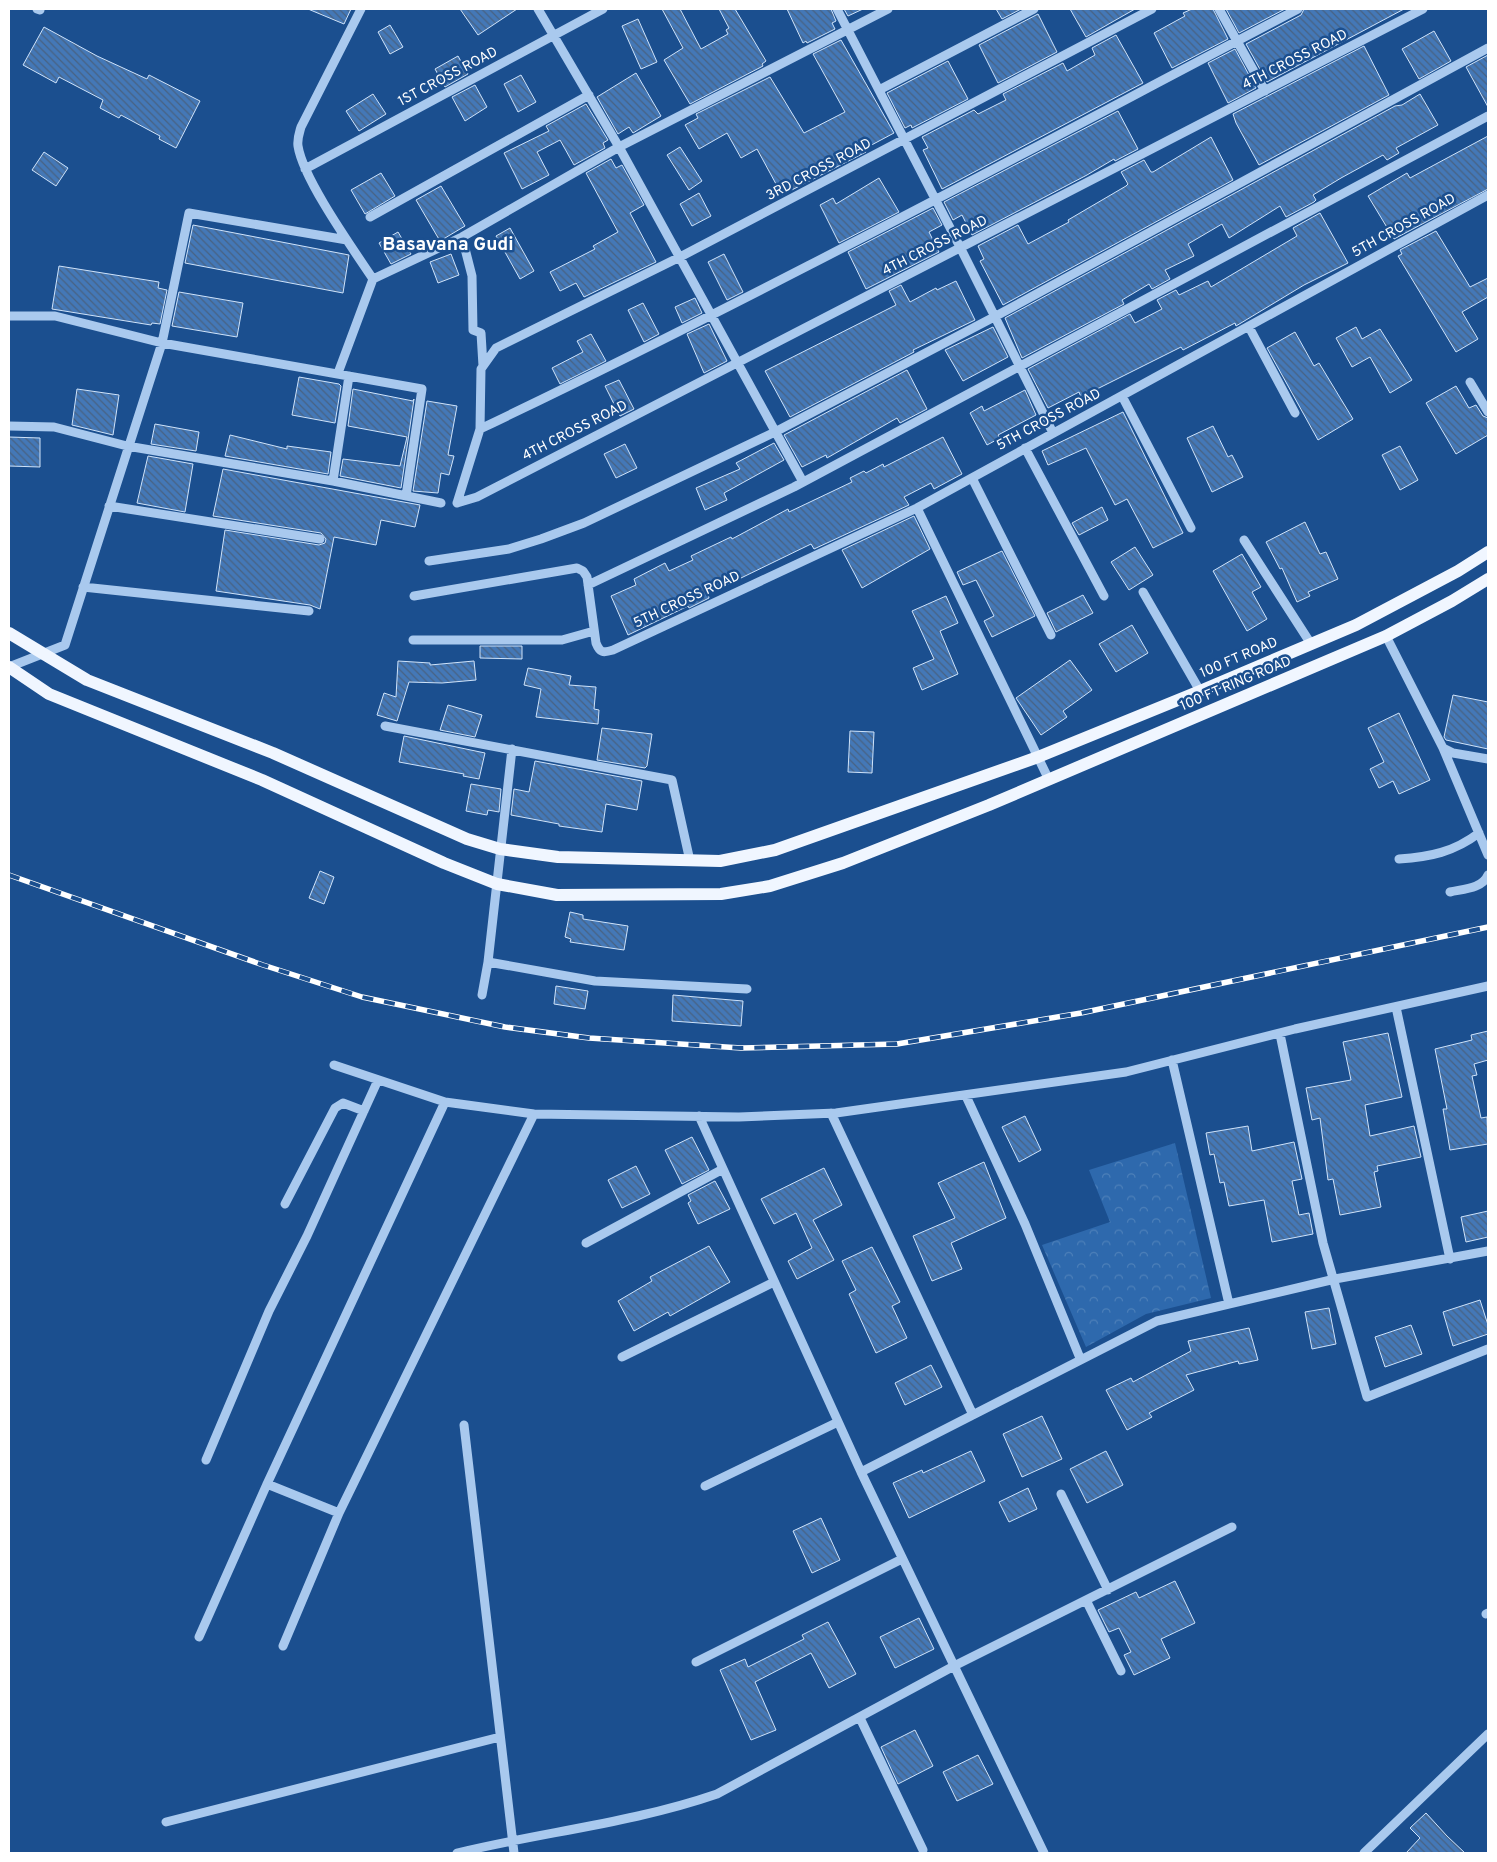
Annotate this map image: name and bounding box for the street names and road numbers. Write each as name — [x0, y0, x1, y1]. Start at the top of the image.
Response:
street label: 4TH CROSS ROAD — [1240, 26, 1350, 94]
street label: 1ST CROSS ROAD — [395, 44, 501, 110]
street label: 3RD CROSS ROAD — [763, 135, 875, 205]
street label: 5TH CROSS ROAD — [1349, 190, 1459, 262]
street label: 4TH CROSS ROAD — [880, 212, 990, 280]
street label: 5TH CROSS ROAD — [994, 385, 1104, 455]
street label: 4TH CROSS ROAD — [520, 397, 630, 465]
street label: 5TH CROSS ROAD — [631, 568, 743, 632]
street label: 100 FT ROAD — [1197, 634, 1281, 682]
street label: 100 FT RING ROAD — [1178, 653, 1294, 715]

